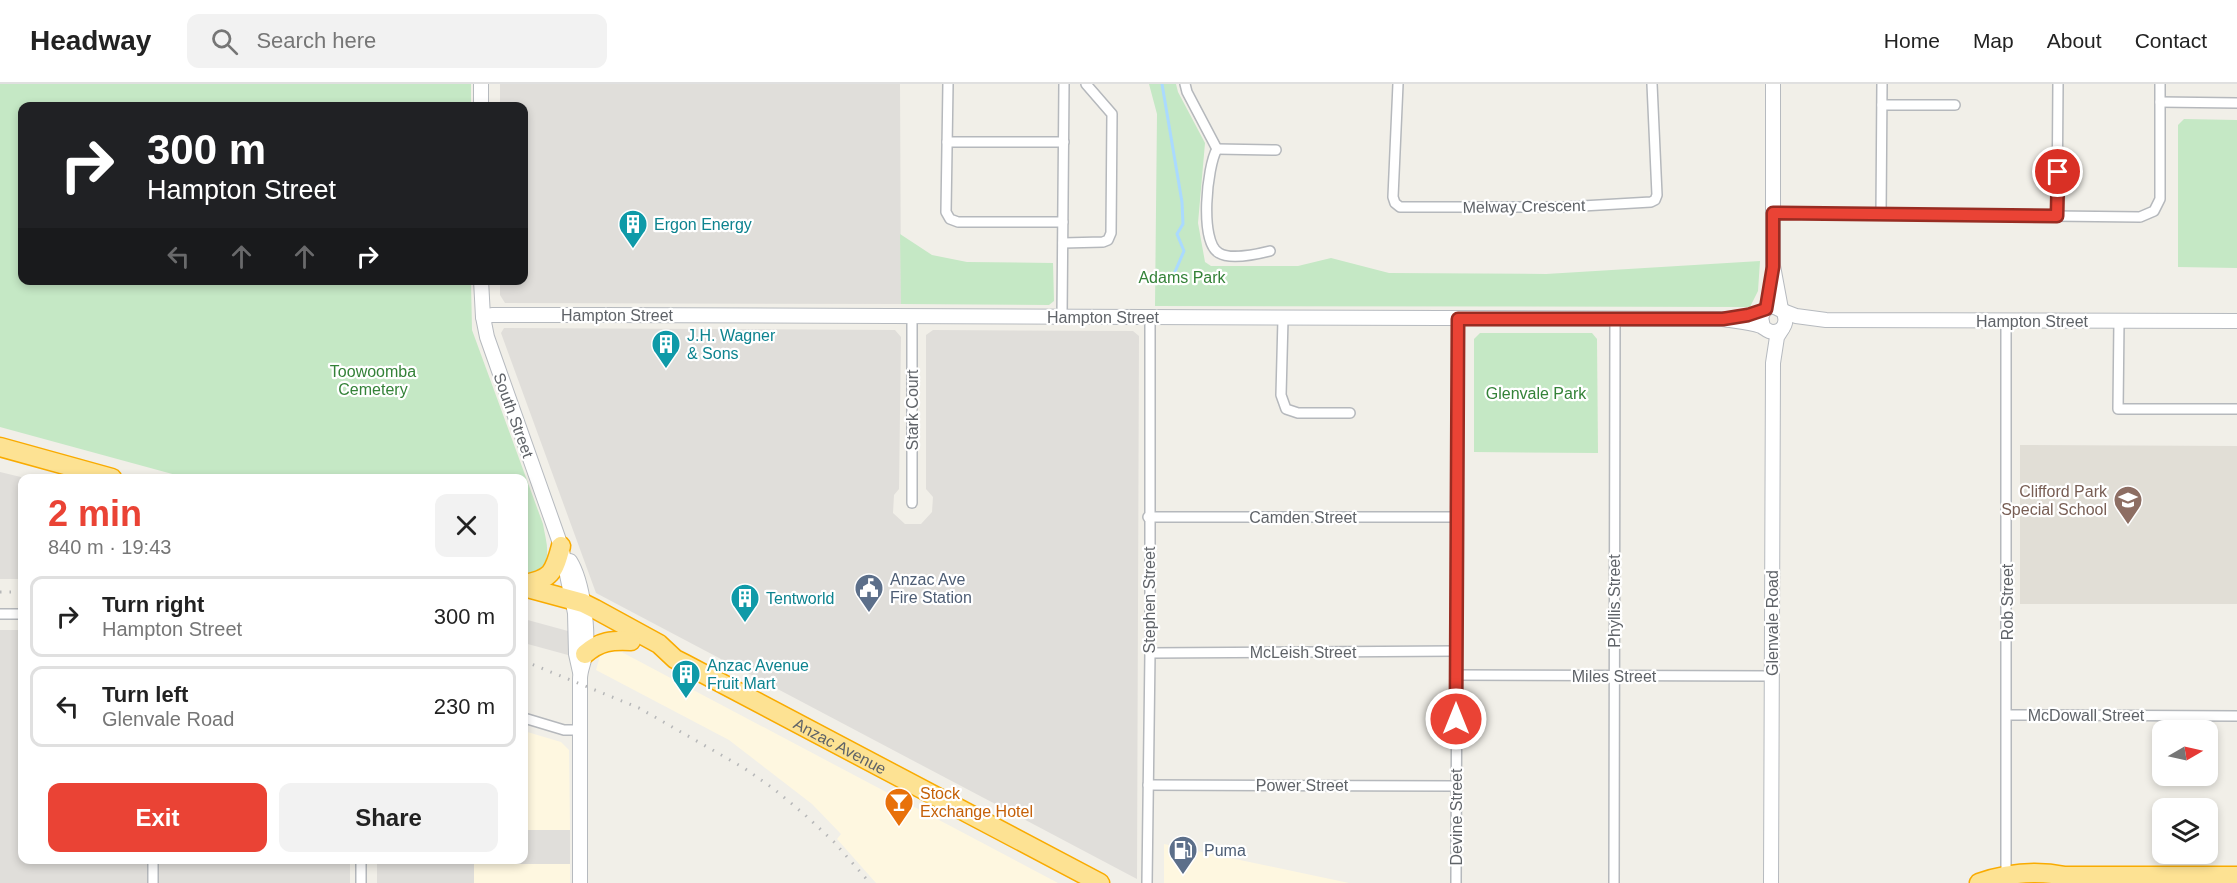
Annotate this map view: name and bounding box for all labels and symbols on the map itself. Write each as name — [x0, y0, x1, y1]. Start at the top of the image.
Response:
pin — [2032, 146, 2083, 197]
street label: Melway Crescent — [1463, 197, 1586, 216]
building icon: Ergon Energy — [617, 208, 649, 250]
place label: Ergon Energy — [654, 216, 752, 233]
park label: Adams Park — [1138, 269, 1227, 286]
street label: Hampton Street — [561, 307, 674, 324]
street label: Hampton Street — [1047, 309, 1160, 326]
street label: Hampton Street — [1976, 313, 2089, 330]
place label: J.H. Wagner & Sons — [687, 327, 776, 362]
building icon: J.H. Wagner & Sons — [650, 328, 682, 370]
park label: Toowoomba Cemetery — [330, 363, 416, 398]
street label: Stark Court — [904, 369, 921, 450]
street label: South Street — [490, 370, 537, 460]
park label: Glenvale Park — [1486, 385, 1587, 402]
place label: Clifford Park Special School — [2001, 483, 2108, 518]
school or university icon: Clifford Park Special School — [2112, 484, 2144, 526]
street label: Camden Street — [1249, 509, 1357, 526]
street label: Stephen Street — [1141, 546, 1158, 653]
street label: Phyllis Street — [1606, 554, 1623, 648]
street label: Rob Street — [1999, 563, 2016, 640]
street label: Glenvale Road — [1764, 570, 1781, 676]
place label: Anzac Ave Fire Station — [890, 571, 972, 606]
public building icon: Anzac Ave Fire Station — [853, 572, 885, 614]
building icon: Tentworld — [729, 582, 761, 624]
place label: Tentworld — [766, 590, 834, 607]
street label: McLeish Street — [1250, 644, 1357, 661]
place label: Anzac Avenue Fruit Mart — [707, 657, 809, 692]
building icon: Anzac Avenue Fruit Mart — [670, 658, 702, 700]
street label: Miles Street — [1572, 668, 1657, 685]
position arrow — [1424, 687, 1488, 751]
street label: McDowall Street — [2028, 707, 2145, 724]
street label: Anzac Avenue — [791, 715, 889, 778]
north arrow — [2152, 720, 2218, 786]
street label: Devine Street — [1448, 768, 1465, 865]
street label: Power Street — [1256, 777, 1349, 794]
place label: Stock Exchange Hotel — [920, 785, 1033, 820]
bar icon: Stock Exchange Hotel — [883, 786, 915, 828]
fuel station icon: Puma — [1167, 834, 1199, 876]
place label: Puma — [1204, 842, 1246, 859]

